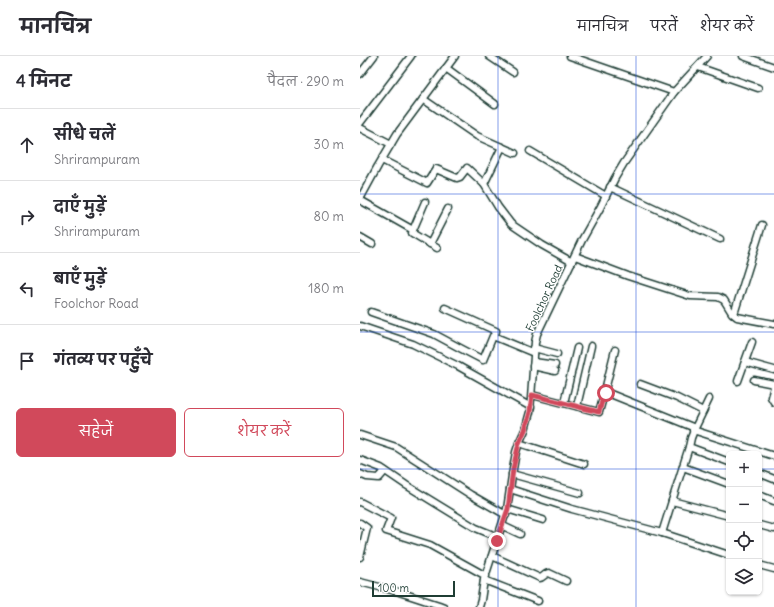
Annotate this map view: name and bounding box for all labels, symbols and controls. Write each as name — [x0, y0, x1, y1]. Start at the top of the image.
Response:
text: मानचित्र — [20, 14, 91, 38]
text: मानचित्र — [577, 17, 628, 35]
text: परतें — [650, 17, 678, 35]
text: शेयर करें — [700, 17, 754, 35]
text: 4 मिनट — [16, 70, 71, 92]
text: पैदल · 290 m — [267, 73, 344, 90]
text: सीधे चलें — [54, 125, 115, 144]
icon: ahead — [16, 134, 38, 156]
text: 30 m — [314, 136, 344, 153]
text: Shrirampuram — [54, 151, 140, 168]
text: दाएँ मुड़ें — [54, 197, 106, 216]
icon: right — [16, 206, 38, 228]
text: 80 m — [313, 208, 344, 225]
text: Shrirampuram — [54, 223, 140, 240]
street label: Foolchor Road — [523, 262, 566, 333]
text: बाएँ मुड़ें — [54, 269, 106, 288]
icon: left — [16, 278, 38, 300]
text: 180 m — [308, 280, 344, 297]
text: Foolchor Road — [54, 295, 139, 312]
icon: arrive — [16, 350, 38, 372]
text: गंतव्य पर पहुँचे — [54, 350, 152, 369]
route start — [597, 384, 615, 402]
button: सहेजें — [16, 408, 176, 457]
button: शेयर करें — [184, 408, 344, 457]
map controls — [726, 451, 762, 595]
button: + — [726, 451, 762, 487]
button: − — [726, 487, 762, 523]
button: locate — [726, 523, 762, 559]
route end — [488, 532, 506, 550]
button: layers — [726, 559, 762, 595]
scale bar — [372, 579, 455, 598]
text: 100 m — [378, 581, 409, 595]

